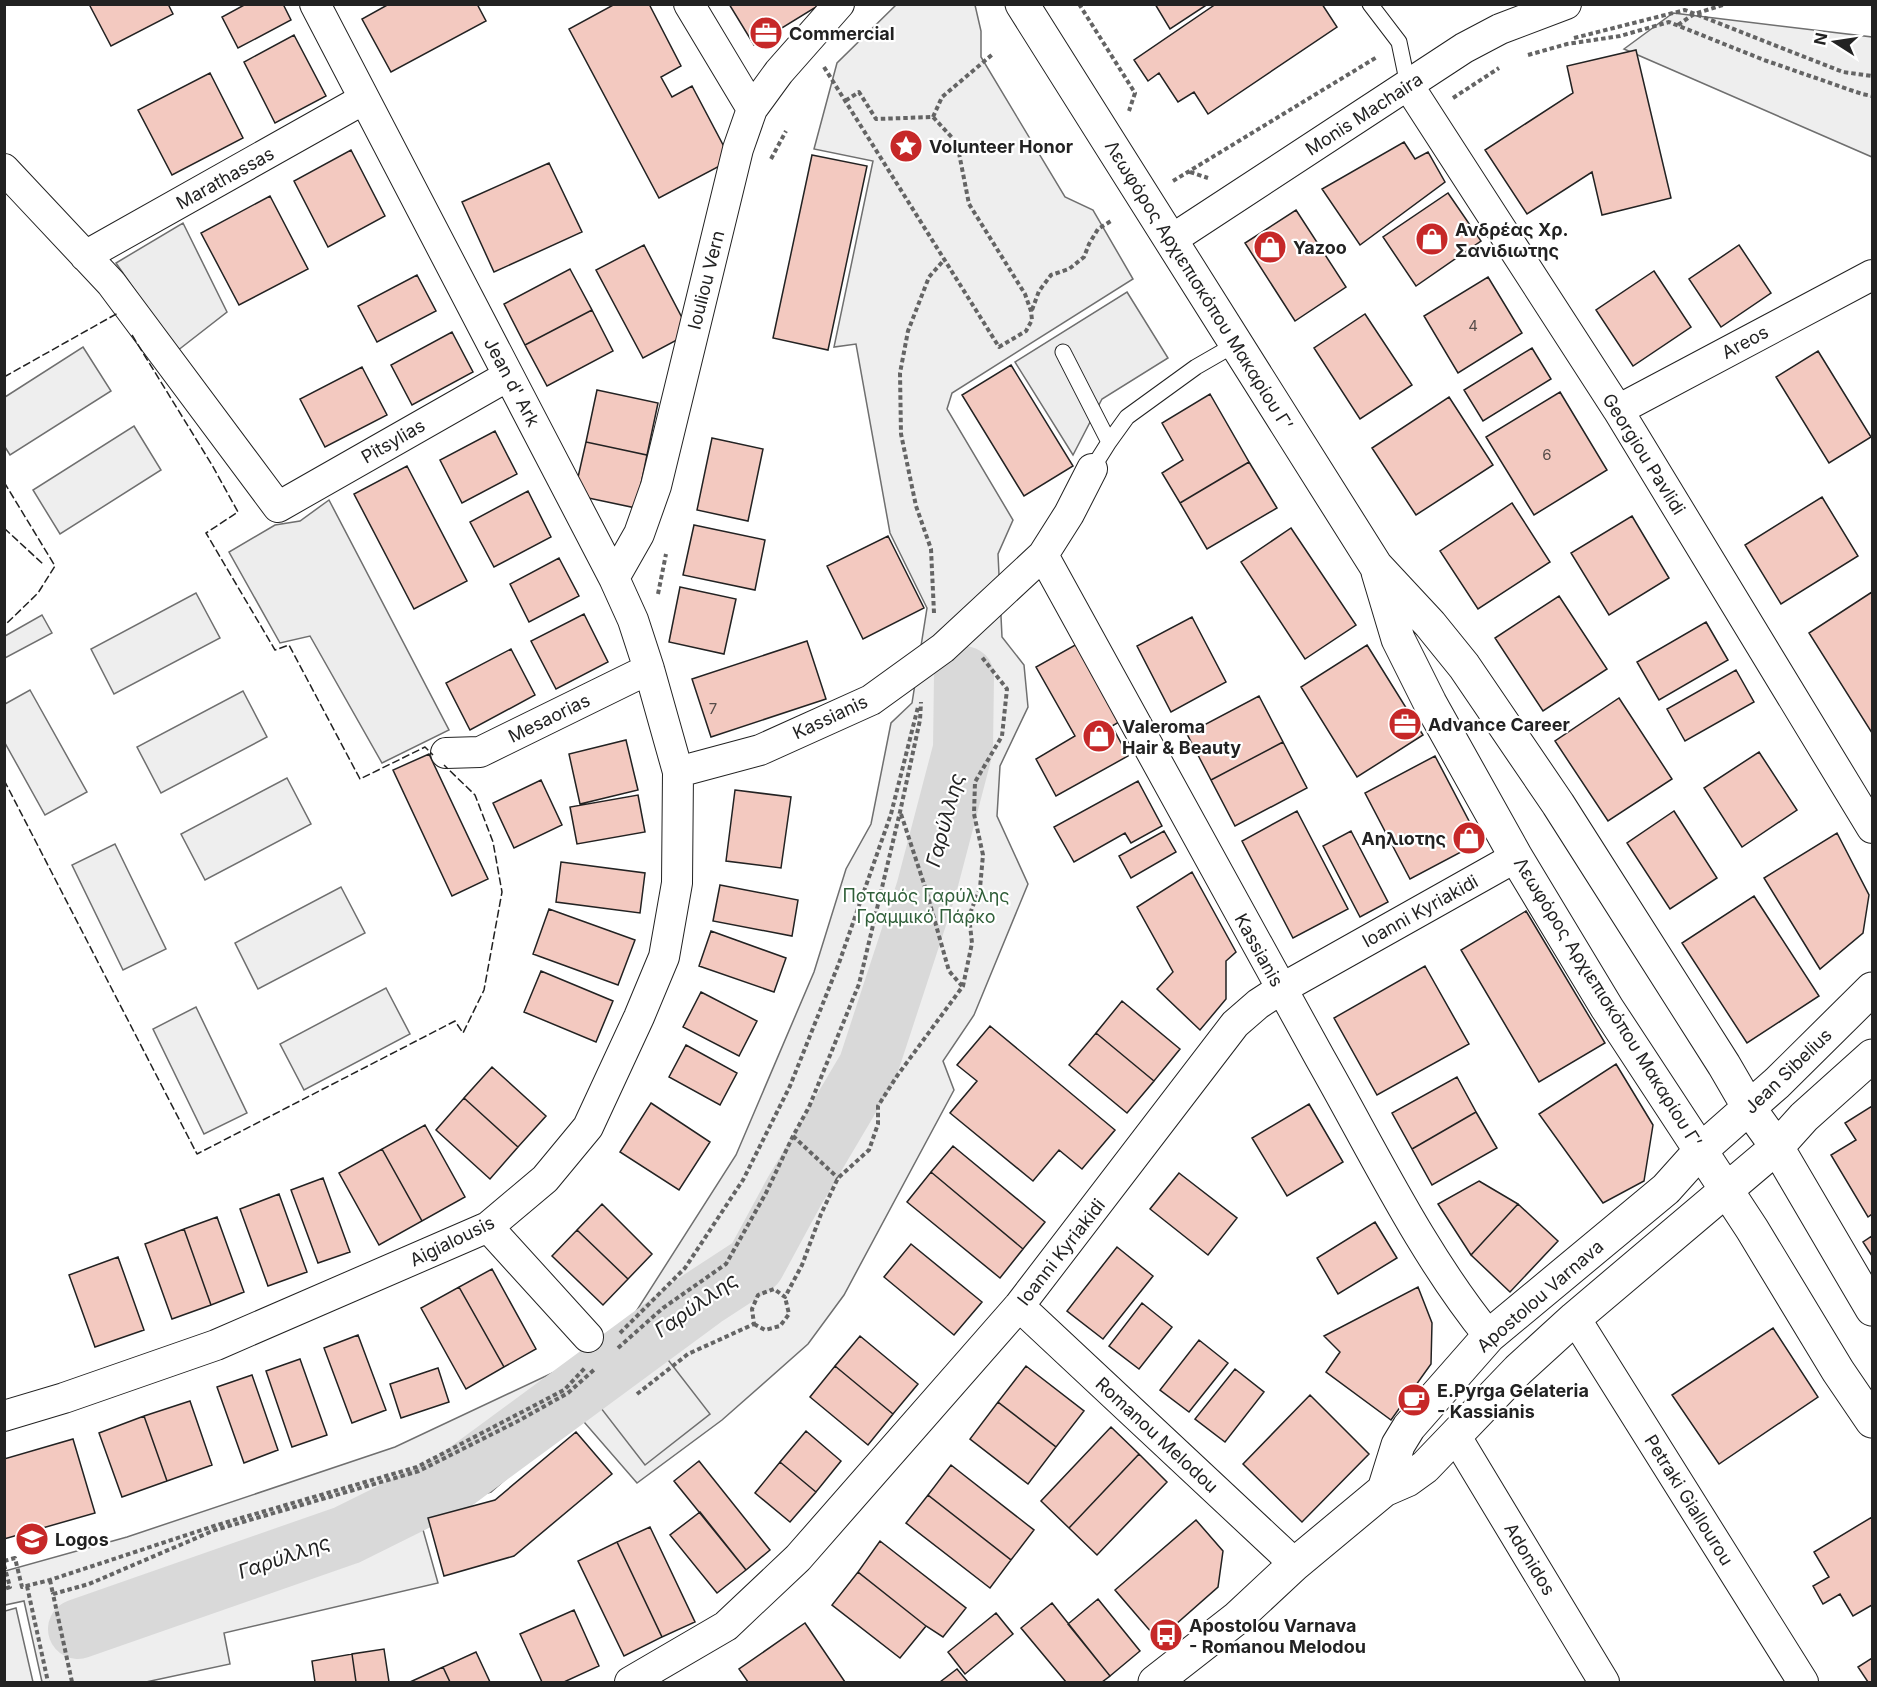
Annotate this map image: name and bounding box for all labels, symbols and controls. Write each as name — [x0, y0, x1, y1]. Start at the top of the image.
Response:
north arrow — [1805, 12, 1865, 72]
office icon: Commercial — [748, 15, 784, 51]
place label: Commercial — [789, 23, 895, 44]
text: N — [1809, 31, 1831, 47]
street label: Monis Machaira — [1302, 68, 1426, 160]
place icon: Volunteer Honor — [888, 128, 924, 164]
place label: Volunteer Honor — [929, 136, 1073, 157]
street label: Λεωφόρος Αρχιεπισκόπου Μακαρίου Γ’ — [1101, 136, 1297, 434]
street label: Marathassas — [172, 143, 278, 213]
place label: Ανδρέας Χρ. Σανιδιωτης — [1455, 219, 1569, 261]
shop icon: Ανδρέας Χρ. Σανιδιωτης — [1414, 221, 1450, 257]
street label: Iouliou Vern — [684, 228, 728, 332]
shop icon: Yazoo — [1252, 229, 1288, 265]
place label: Yazoo — [1293, 237, 1347, 258]
house number: 4 — [1468, 316, 1478, 335]
street label: Areos — [1718, 321, 1772, 363]
street label: Jean d' Ark — [480, 334, 544, 430]
street label: Georgiou Pavlidi — [1598, 390, 1690, 518]
street label: Pitsylias — [358, 415, 428, 467]
house number: 6 — [1542, 445, 1552, 464]
street label: Mesaorias — [505, 689, 593, 747]
street label: Kassianis — [789, 691, 871, 743]
house number: 7 — [709, 699, 717, 718]
office icon: Advance Career — [1387, 706, 1423, 742]
place label: Advance Career — [1428, 714, 1570, 735]
place label: Valeroma Hair & Beauty — [1122, 716, 1241, 758]
shop icon: Valeroma Hair & Beauty — [1081, 718, 1117, 754]
water label: Γαρύλλης — [921, 771, 969, 869]
shop icon: Αηλιοτης — [1451, 820, 1487, 856]
place label: Αηλιοτης — [1361, 828, 1446, 849]
street label: Λεωφόρος Αρχιεπισκόπου Μακαρίου Γ’ — [1510, 853, 1706, 1151]
street label: Ioanni Kyriakidi — [1358, 870, 1482, 952]
park label: Ποταμός Γαρύλλης Γραμμικό Πάρκο — [842, 885, 1010, 927]
street label: Kassianis — [1230, 910, 1288, 990]
street label: Jean Sibelius — [1740, 1024, 1836, 1118]
street label: Ioanni Kyriakidi — [1013, 1195, 1109, 1309]
street label: Aigialousis — [406, 1211, 498, 1271]
street label: Apostolou Varnava — [1473, 1235, 1607, 1357]
water label: Γαρύλλης — [650, 1268, 742, 1342]
street label: Romanou Melodou — [1092, 1373, 1222, 1497]
place label: E.Pyrga Gelateria - Kassianis — [1437, 1380, 1589, 1422]
cafe icon: E.Pyrga Gelateria - Kassianis — [1396, 1382, 1432, 1418]
street label: Petraki Giallourou — [1640, 1431, 1738, 1569]
street label: Adonidos — [1500, 1519, 1560, 1599]
school or university icon: Logos — [14, 1521, 50, 1557]
place label: Logos — [55, 1529, 109, 1550]
water label: Γαρύλλης — [235, 1530, 333, 1584]
place label: Apostolou Varnava - Romanou Melodou — [1189, 1615, 1366, 1657]
bus stop icon: Apostolou Varnava - Romanou Melodou — [1148, 1617, 1184, 1653]

